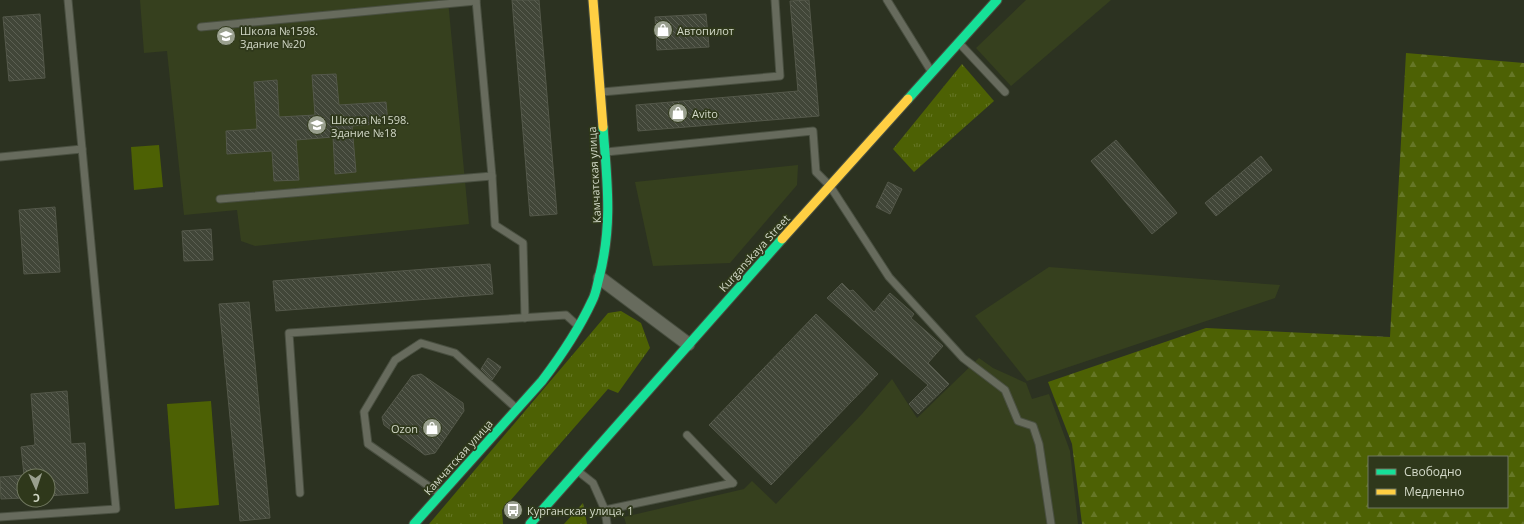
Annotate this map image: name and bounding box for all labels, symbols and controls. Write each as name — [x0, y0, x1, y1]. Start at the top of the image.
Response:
shop icon: Автопилот — [652, 19, 674, 41]
place label: Школа №1598. Здание №20 — [240, 23, 318, 51]
place label: Автопилот — [677, 23, 734, 38]
school or university icon: Школа №1598. Здание №20 — [215, 25, 237, 47]
shop icon: Avito — [667, 102, 689, 124]
place label: Avito — [692, 106, 718, 121]
place label: Школа №1598. Здание №18 — [331, 112, 409, 140]
school or university icon: Школа №1598. Здание №18 — [306, 114, 328, 136]
street label: Камчатская улица — [584, 126, 604, 224]
street label: Kurganskaya Street — [715, 211, 793, 295]
street label: Камчатская улица — [420, 416, 496, 498]
shop icon: Ozon — [421, 417, 443, 439]
place label: Ozon — [391, 421, 418, 436]
legend — [1368, 456, 1508, 508]
text: Свободно — [1404, 463, 1462, 480]
north arrow — [16, 468, 56, 508]
text: Медленно — [1404, 483, 1464, 500]
text: С — [33, 491, 40, 506]
bus stop icon: Курганская улица, 1 — [502, 499, 524, 521]
place label: Курганская улица, 1 — [527, 503, 634, 518]

